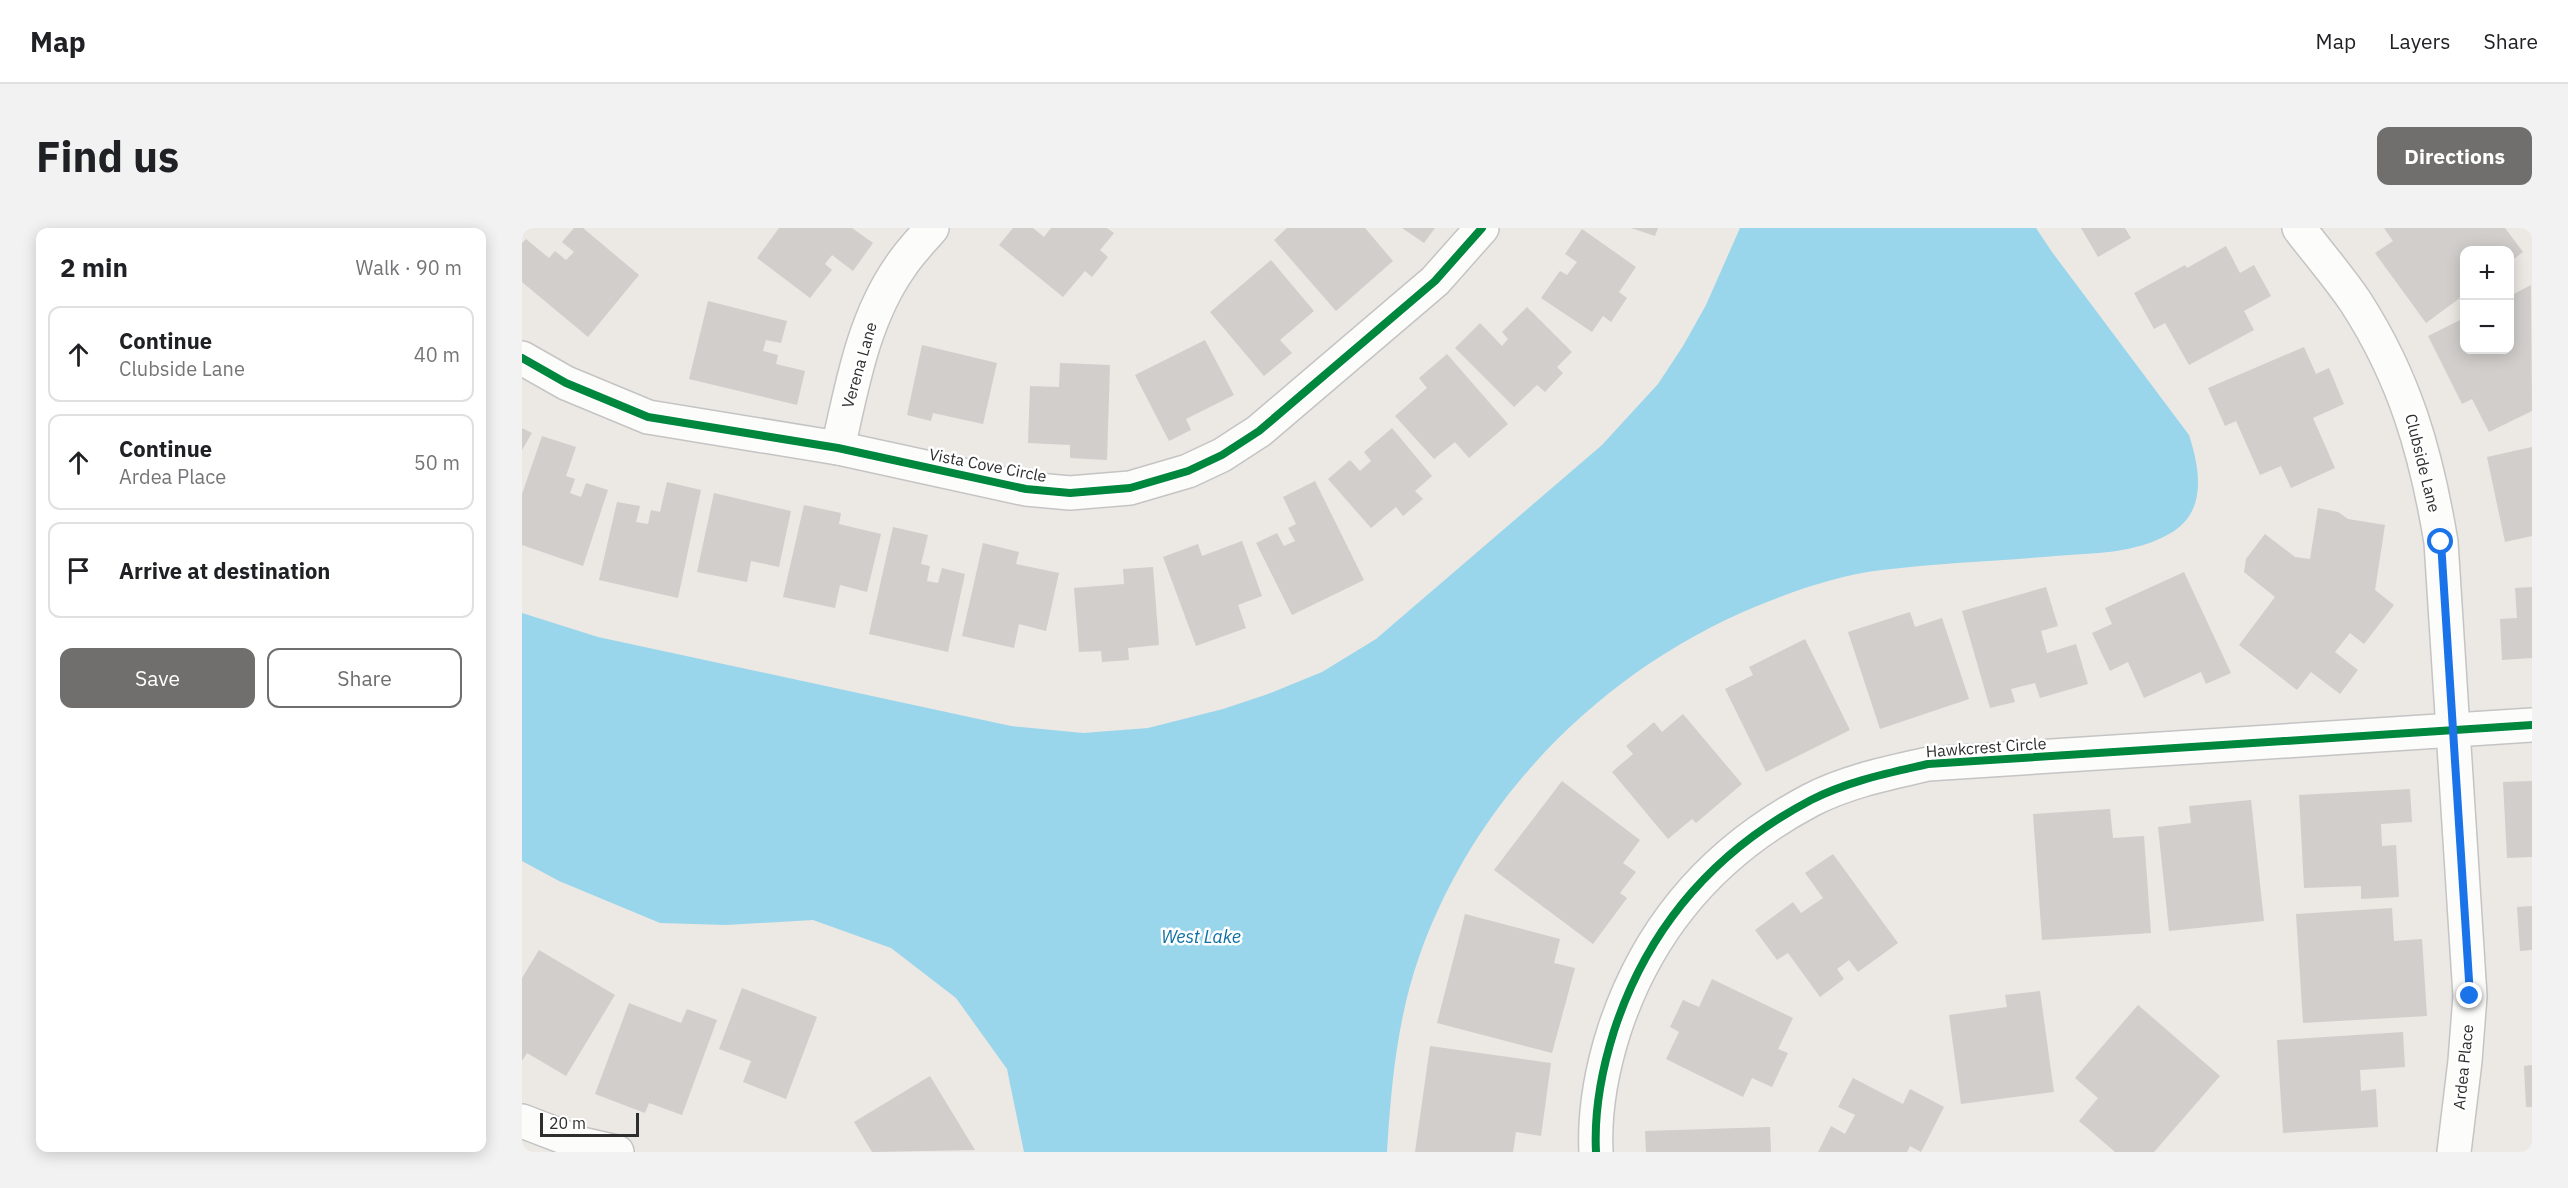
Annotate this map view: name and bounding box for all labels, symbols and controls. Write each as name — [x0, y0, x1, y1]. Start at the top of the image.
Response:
text: Map — [30, 23, 86, 60]
text: Map — [2316, 27, 2356, 55]
text: Layers — [2389, 27, 2451, 55]
text: Share — [2484, 27, 2538, 55]
button: Directions — [2377, 127, 2532, 185]
text: Find us — [36, 129, 179, 184]
map controls — [2460, 246, 2514, 354]
button: + — [2460, 246, 2514, 300]
text: 2 min — [60, 250, 128, 284]
text: Walk · 90 m — [356, 254, 462, 281]
button: − — [2460, 300, 2514, 354]
street label: Verena Lane — [837, 320, 881, 410]
text: Continue — [119, 326, 212, 355]
icon: ahead — [62, 338, 95, 371]
text: 40 m — [414, 341, 460, 368]
text: Clubside Lane — [119, 355, 245, 382]
street label: Clubside Lane — [2401, 412, 2445, 514]
text: Continue — [119, 434, 212, 463]
street label: Vista Cove Circle — [928, 444, 1049, 486]
icon: ahead — [62, 446, 95, 479]
text: 50 m — [414, 449, 460, 476]
text: Ardea Place — [119, 463, 226, 490]
route start — [2427, 528, 2453, 554]
icon: arrive — [62, 554, 95, 587]
text: Arrive at destination — [119, 556, 330, 585]
button: Save — [60, 648, 255, 708]
button: Share — [267, 648, 462, 708]
street label: Hawkcrest Circle — [1925, 733, 2047, 761]
water label: West Lake — [1161, 925, 1241, 948]
route end — [2456, 982, 2482, 1008]
street label: Ardea Place — [2449, 1023, 2477, 1111]
scale bar — [540, 1110, 639, 1138]
text: 20 m — [549, 1113, 586, 1133]

